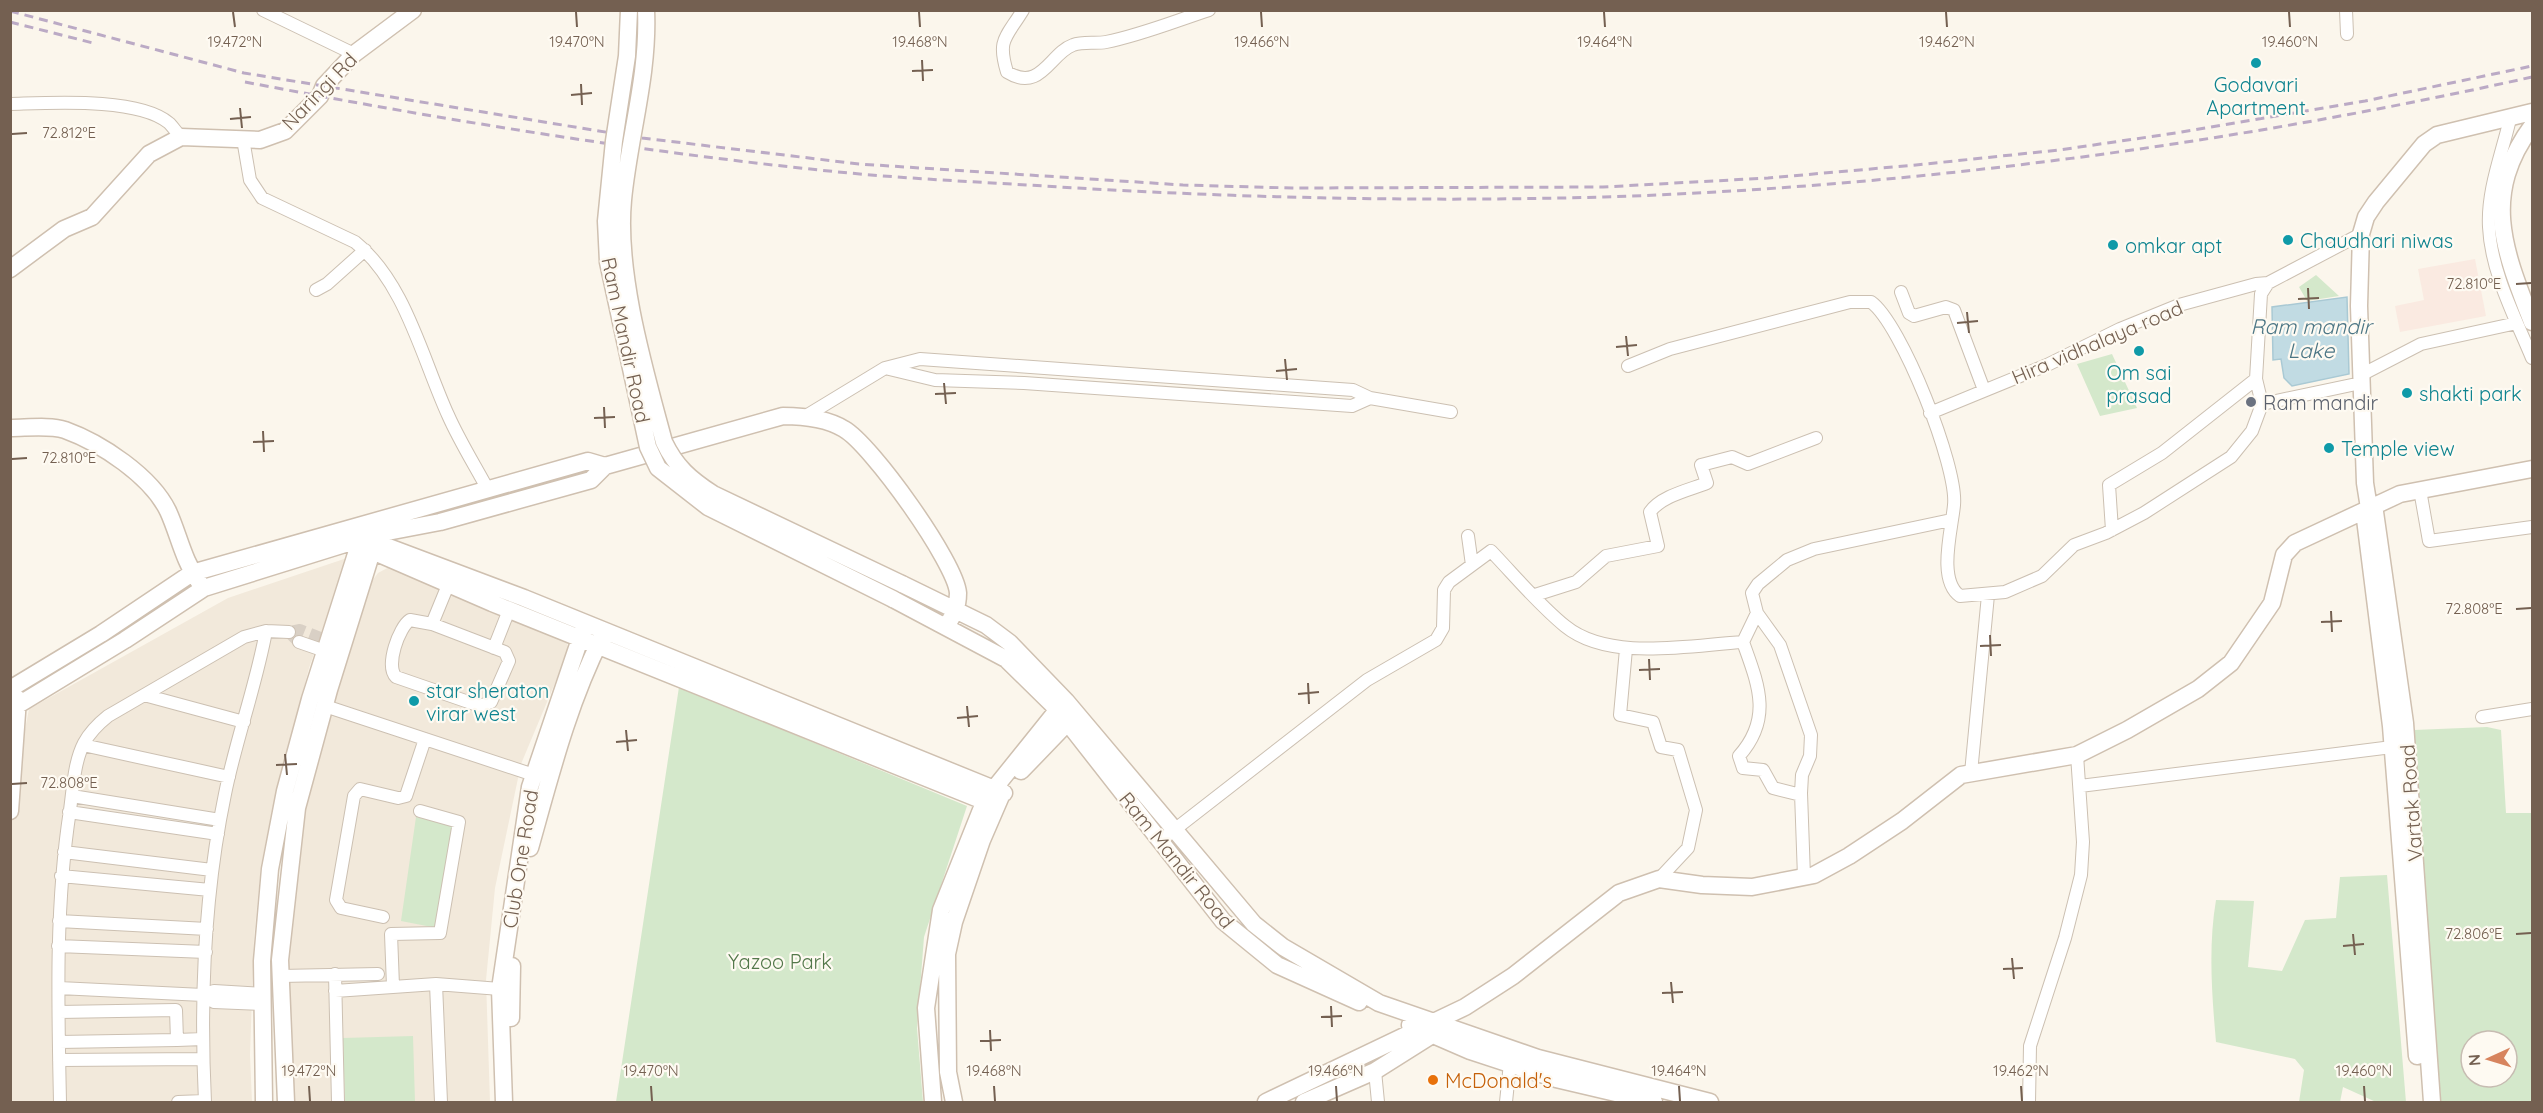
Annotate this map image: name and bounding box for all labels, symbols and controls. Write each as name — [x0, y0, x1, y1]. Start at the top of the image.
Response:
text: 19.472°N — [208, 32, 262, 51]
text: 19.470°N — [549, 32, 605, 51]
text: 19.468°N — [892, 32, 948, 51]
text: 19.466°N — [1234, 32, 1290, 51]
text: 19.464°N — [1577, 32, 1633, 51]
text: 19.462°N — [1919, 32, 1975, 51]
text: 19.460°N — [2262, 32, 2318, 51]
street label: Naringi Rd — [276, 47, 362, 135]
marker: Godavari Apartment — [2249, 56, 2263, 70]
place label: Godavari Apartment — [2206, 72, 2306, 120]
text: 72.812°E — [42, 123, 96, 142]
place label: Chaudhari niwas — [2300, 228, 2453, 253]
place label: omkar apt — [2125, 233, 2222, 258]
marker: Chaudhari niwas — [2281, 233, 2295, 247]
marker: omkar apt — [2106, 238, 2120, 252]
street label: Ram Mandir Road — [596, 255, 656, 425]
text: 72.810°E — [2447, 274, 2501, 293]
street label: Hira vidhalaya road — [2008, 295, 2186, 389]
water label: Ram mandir Lake — [2250, 313, 2374, 363]
marker: Om sai prasad — [2132, 344, 2146, 358]
place label: Om sai prasad — [2106, 360, 2172, 408]
place label: shakti park — [2419, 381, 2522, 406]
marker: shakti park — [2400, 386, 2414, 400]
place label: Ram mandir — [2263, 390, 2379, 415]
marker: Ram mandir — [2244, 395, 2258, 409]
place label: Temple view — [2341, 436, 2455, 461]
marker: Temple view — [2322, 441, 2336, 455]
text: 72.810°E — [42, 448, 96, 467]
text: 72.808°E — [2445, 599, 2503, 618]
place label: star sheraton virar west — [426, 678, 549, 726]
marker: star sheraton virar west — [407, 694, 421, 708]
street label: Vartak Road — [2394, 743, 2428, 863]
text: 72.808°E — [40, 773, 98, 792]
street label: Ram Mandir Road — [1114, 787, 1240, 933]
street label: Club One Road — [497, 788, 543, 930]
text: 72.806°E — [2445, 924, 2503, 943]
park label: Yazoo Park — [728, 949, 832, 974]
north arrow — [2459, 1029, 2519, 1089]
text: N — [2464, 1053, 2484, 1067]
text: 19.472°N — [282, 1061, 336, 1080]
text: 19.470°N — [623, 1061, 679, 1080]
text: 19.468°N — [966, 1061, 1022, 1080]
text: 19.466°N — [1308, 1061, 1364, 1080]
text: 19.464°N — [1651, 1061, 1707, 1080]
text: 19.462°N — [1993, 1061, 2049, 1080]
text: 19.460°N — [2336, 1061, 2392, 1080]
place label: McDonald's — [1445, 1068, 1552, 1093]
marker: McDonald's — [1426, 1073, 1440, 1087]

